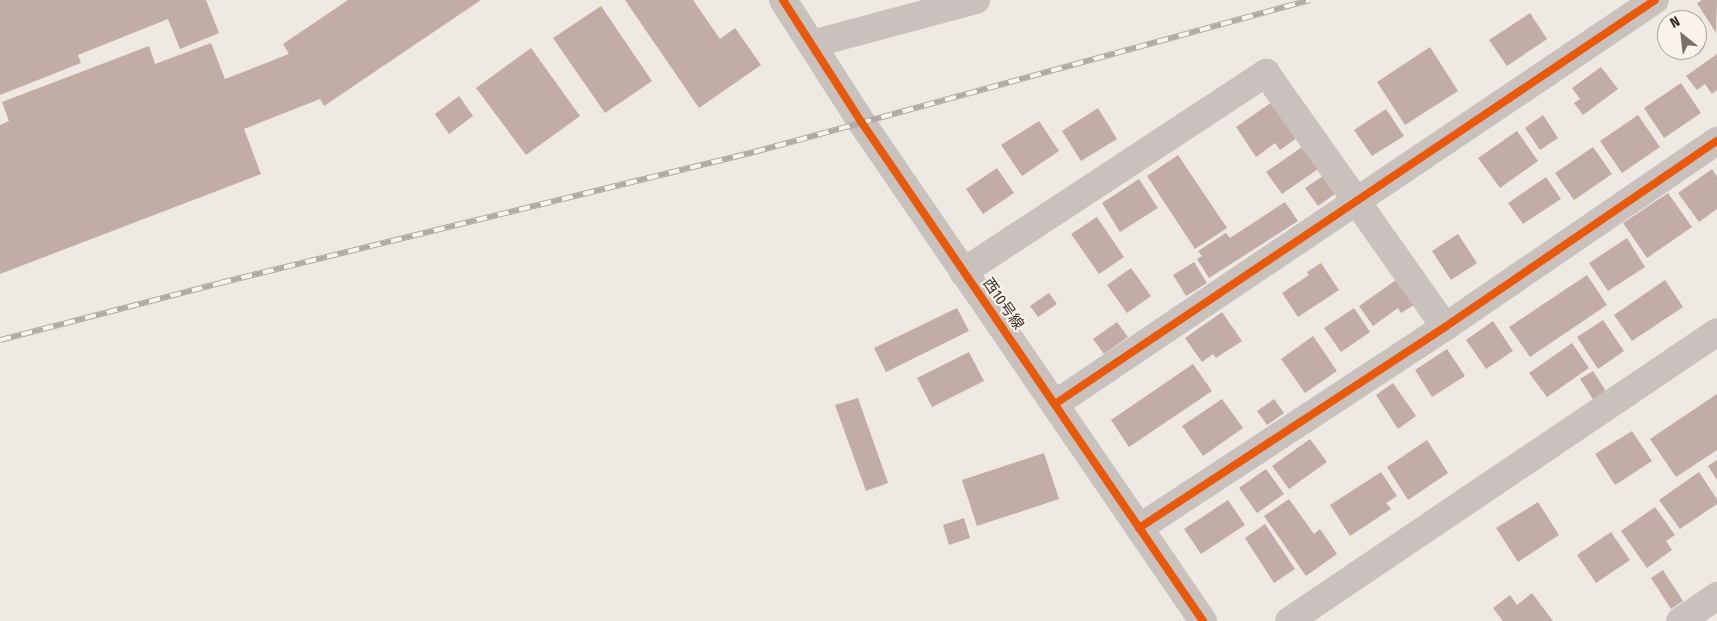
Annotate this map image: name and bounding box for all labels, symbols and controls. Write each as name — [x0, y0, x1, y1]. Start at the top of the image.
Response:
north arrow — [1657, 10, 1707, 60]
text: N — [1667, 13, 1683, 32]
street label: 西10号線 — [979, 275, 1027, 333]

